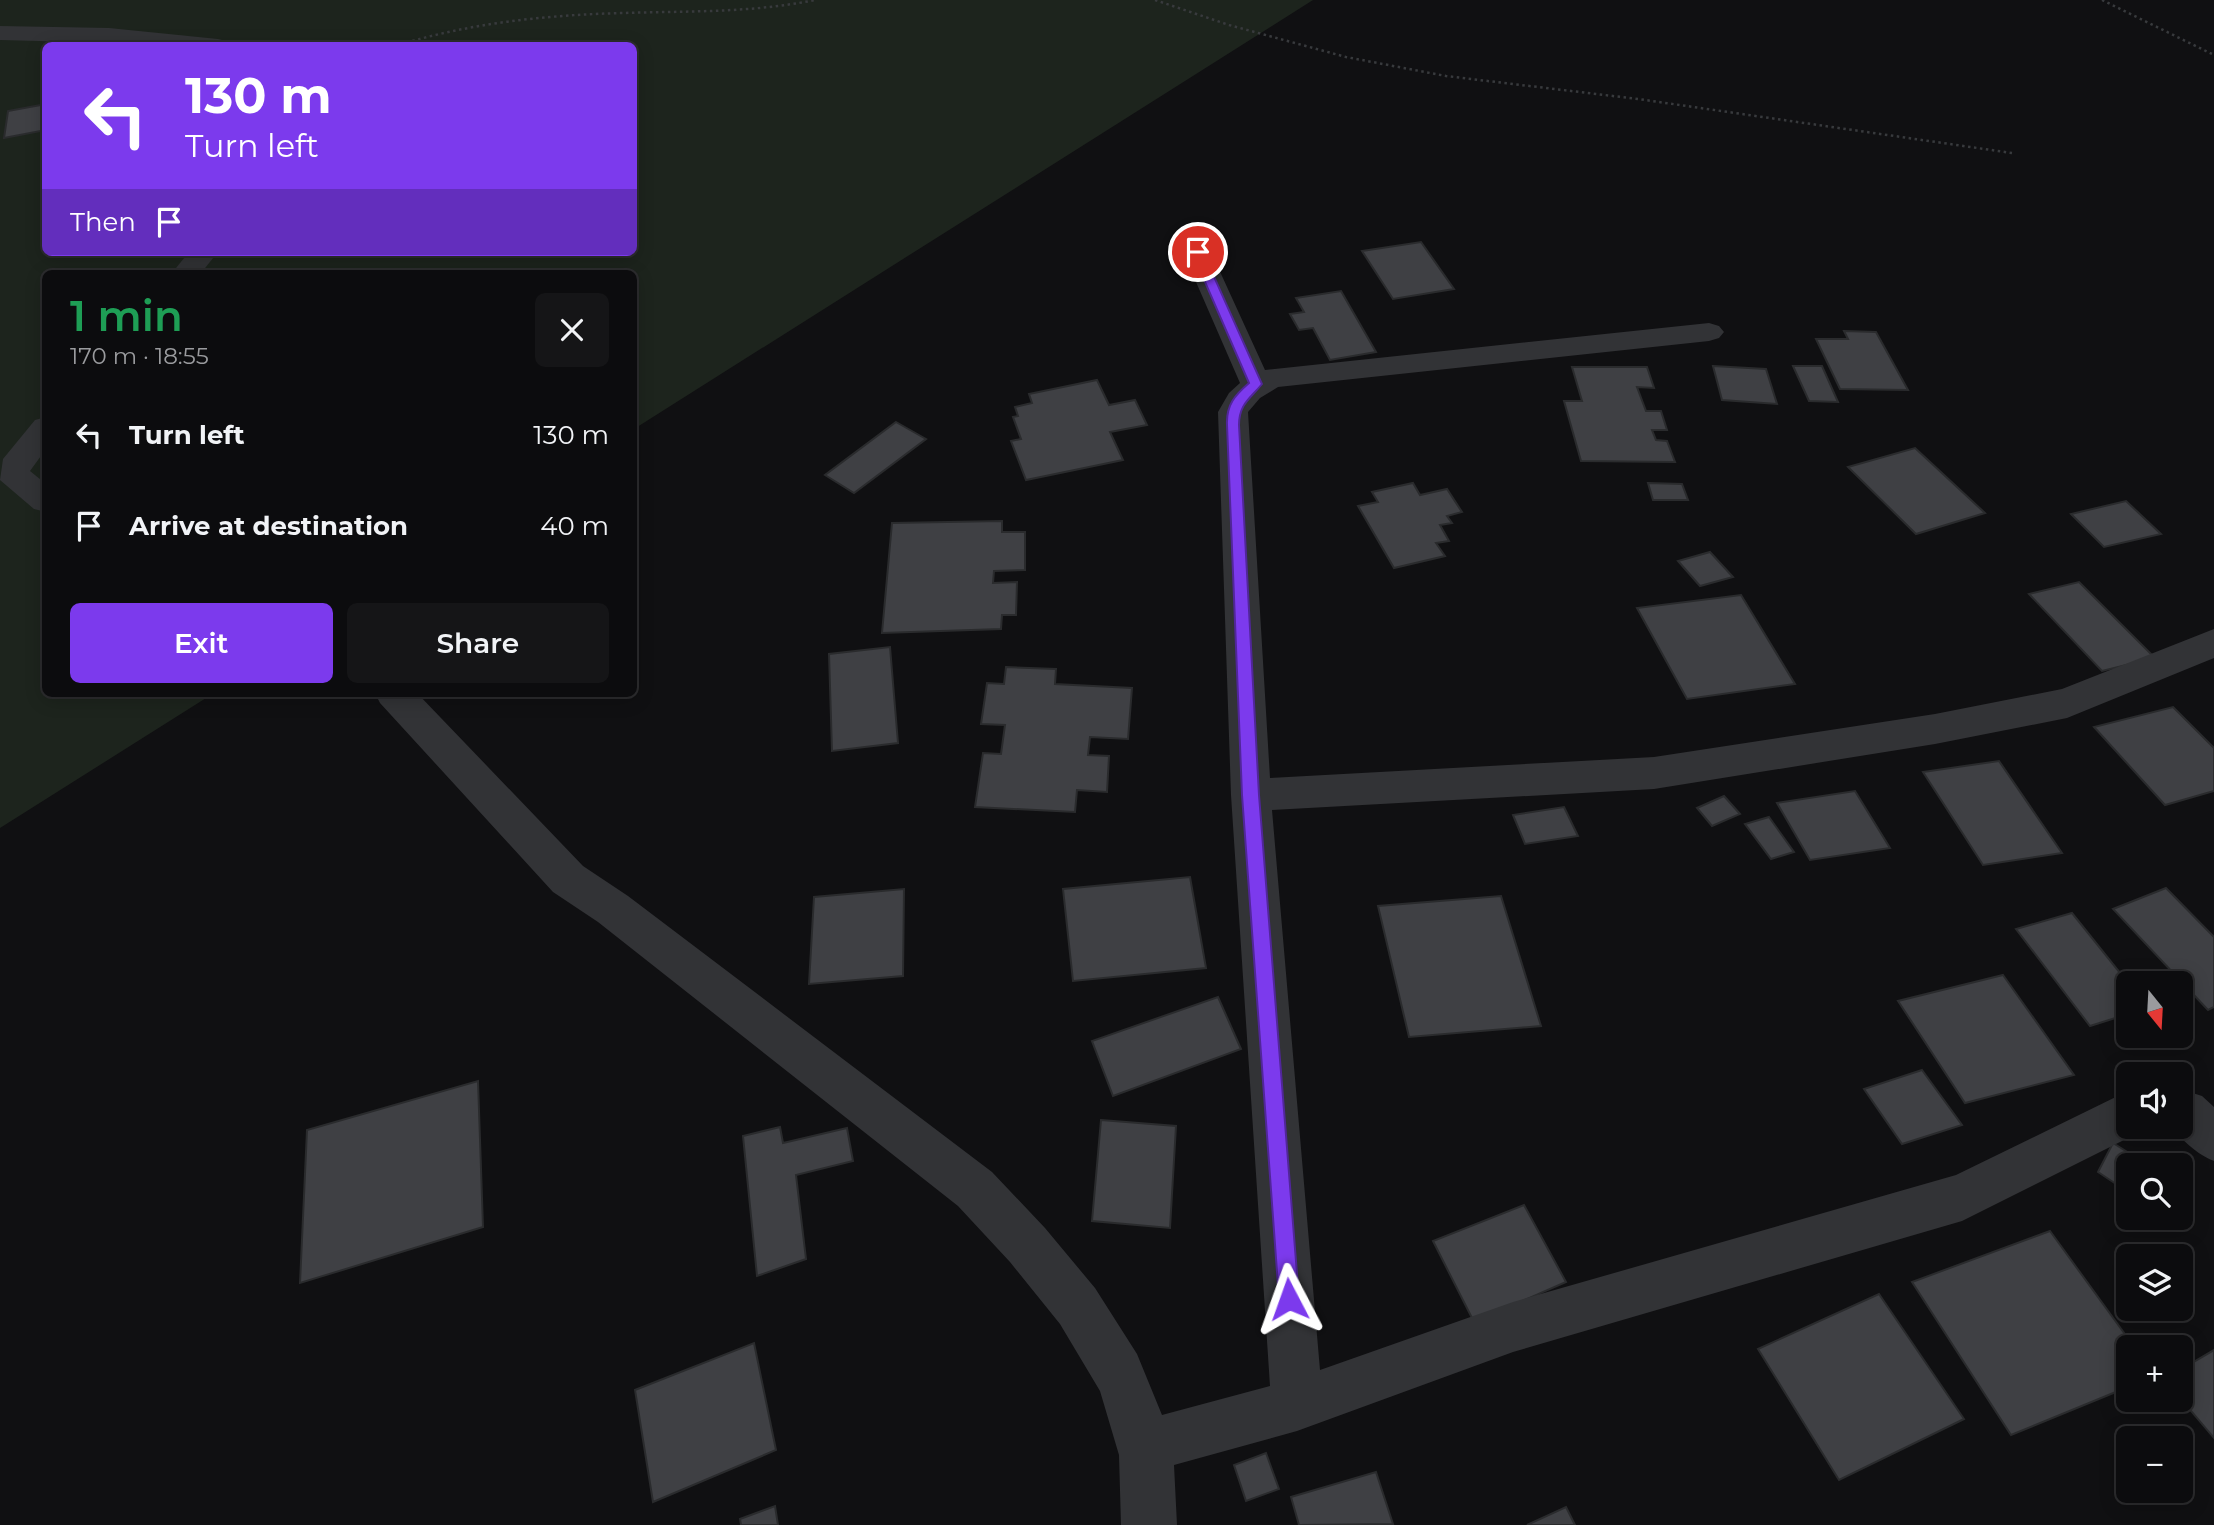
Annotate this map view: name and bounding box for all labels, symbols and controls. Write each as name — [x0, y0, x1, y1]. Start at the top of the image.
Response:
text: 130 m — [185, 66, 332, 125]
icon: left — [70, 70, 161, 161]
text: Turn left — [185, 126, 319, 165]
icon: arrive — [150, 203, 188, 241]
text: Then — [70, 206, 136, 238]
pin — [1168, 222, 1228, 282]
icon: arrive — [1179, 233, 1217, 271]
text: 1 min — [70, 290, 183, 342]
button: close — [535, 293, 609, 367]
text: 170 m · 18:55 — [70, 342, 209, 370]
icon: left — [70, 416, 108, 454]
text: Turn left — [129, 419, 245, 451]
text: 130 m — [533, 419, 609, 451]
icon: arrive — [70, 507, 108, 545]
text: Arrive at destination — [129, 510, 408, 542]
text: 40 m — [540, 510, 609, 542]
button: Exit — [70, 603, 333, 683]
button: Share — [347, 603, 609, 683]
north arrow — [2116, 971, 2193, 1048]
map controls — [2116, 971, 2193, 1503]
button: sound — [2116, 1062, 2193, 1139]
button: search — [2116, 1153, 2193, 1230]
button: layers — [2116, 1244, 2193, 1321]
position arrow — [1252, 1262, 1326, 1336]
button: + — [2116, 1335, 2193, 1412]
button: − — [2116, 1426, 2193, 1503]

